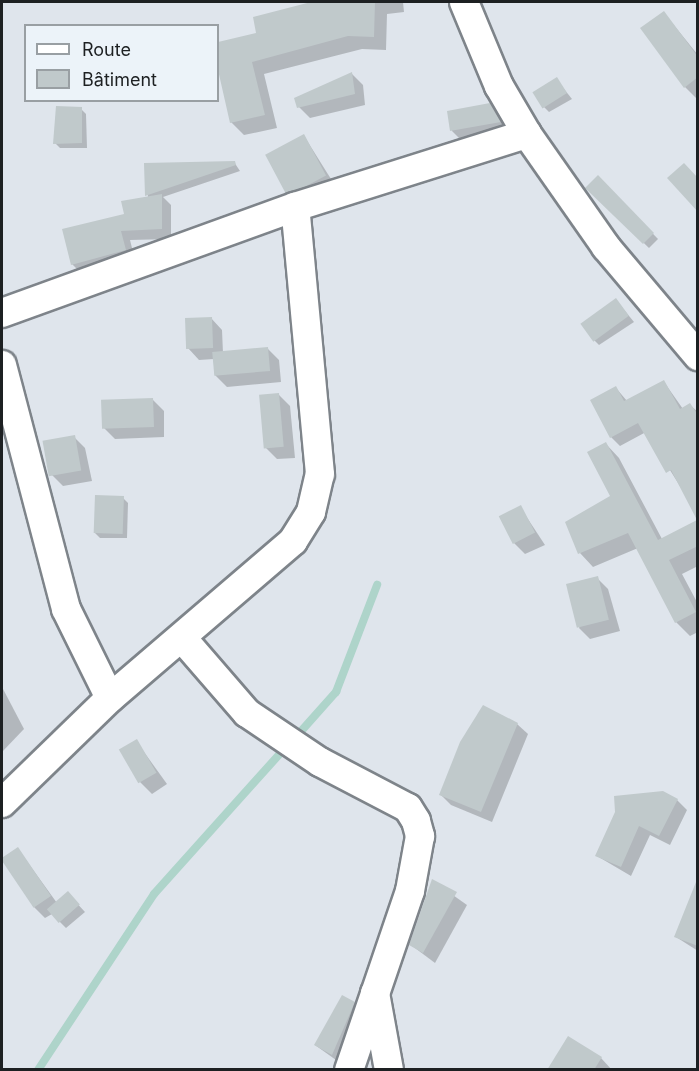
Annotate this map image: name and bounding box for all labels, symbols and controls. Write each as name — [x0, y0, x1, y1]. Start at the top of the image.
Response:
legend — [24, 24, 219, 102]
text: Route — [82, 39, 131, 60]
text: Bâtiment — [82, 69, 157, 90]

